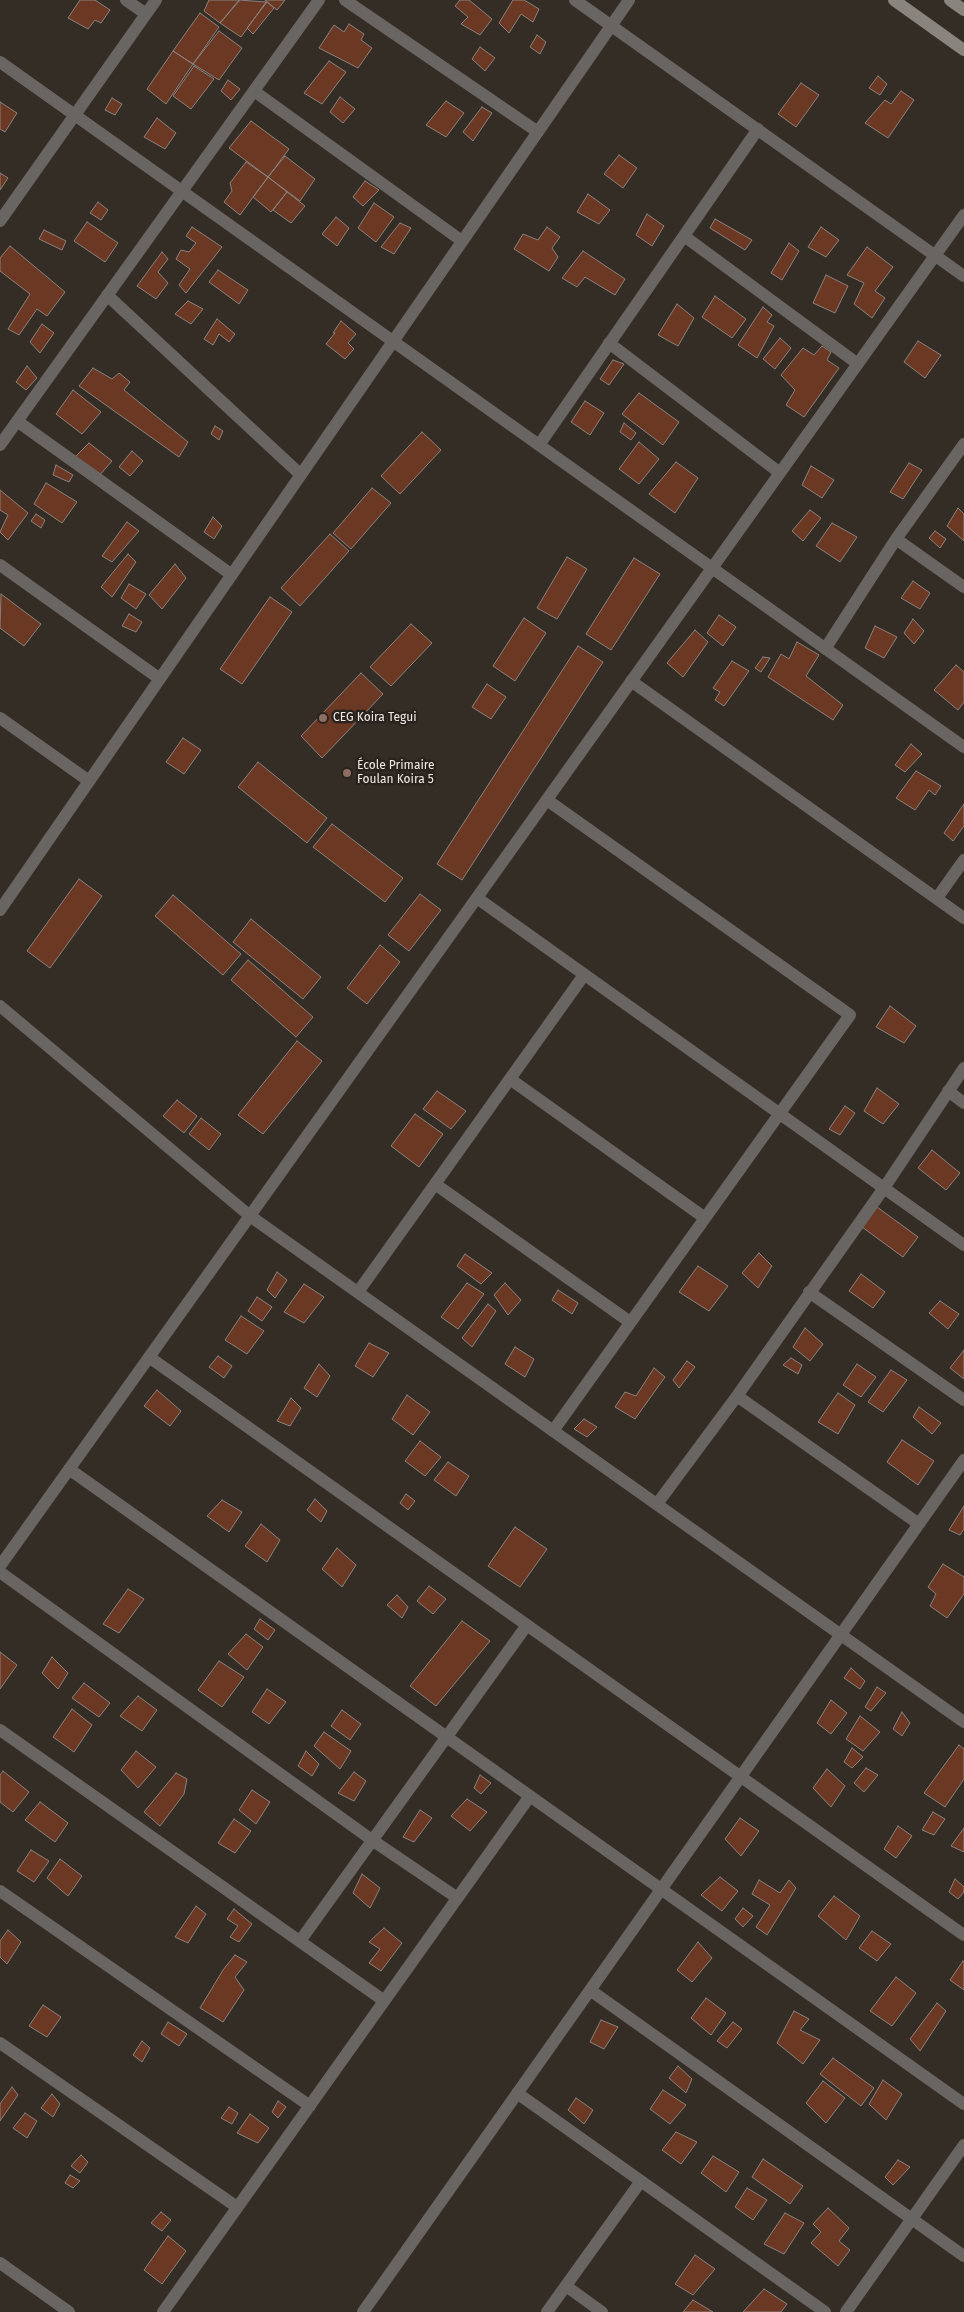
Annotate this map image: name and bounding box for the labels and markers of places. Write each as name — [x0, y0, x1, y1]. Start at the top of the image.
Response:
place label: CEG Koira Tegui — [333, 711, 417, 725]
marker: CEG Koira Tegui — [317, 712, 329, 724]
place label: École Primaire Foulan Koira 5 — [357, 759, 435, 787]
marker: École Primaire Foulan Koira 5 — [341, 767, 353, 779]

